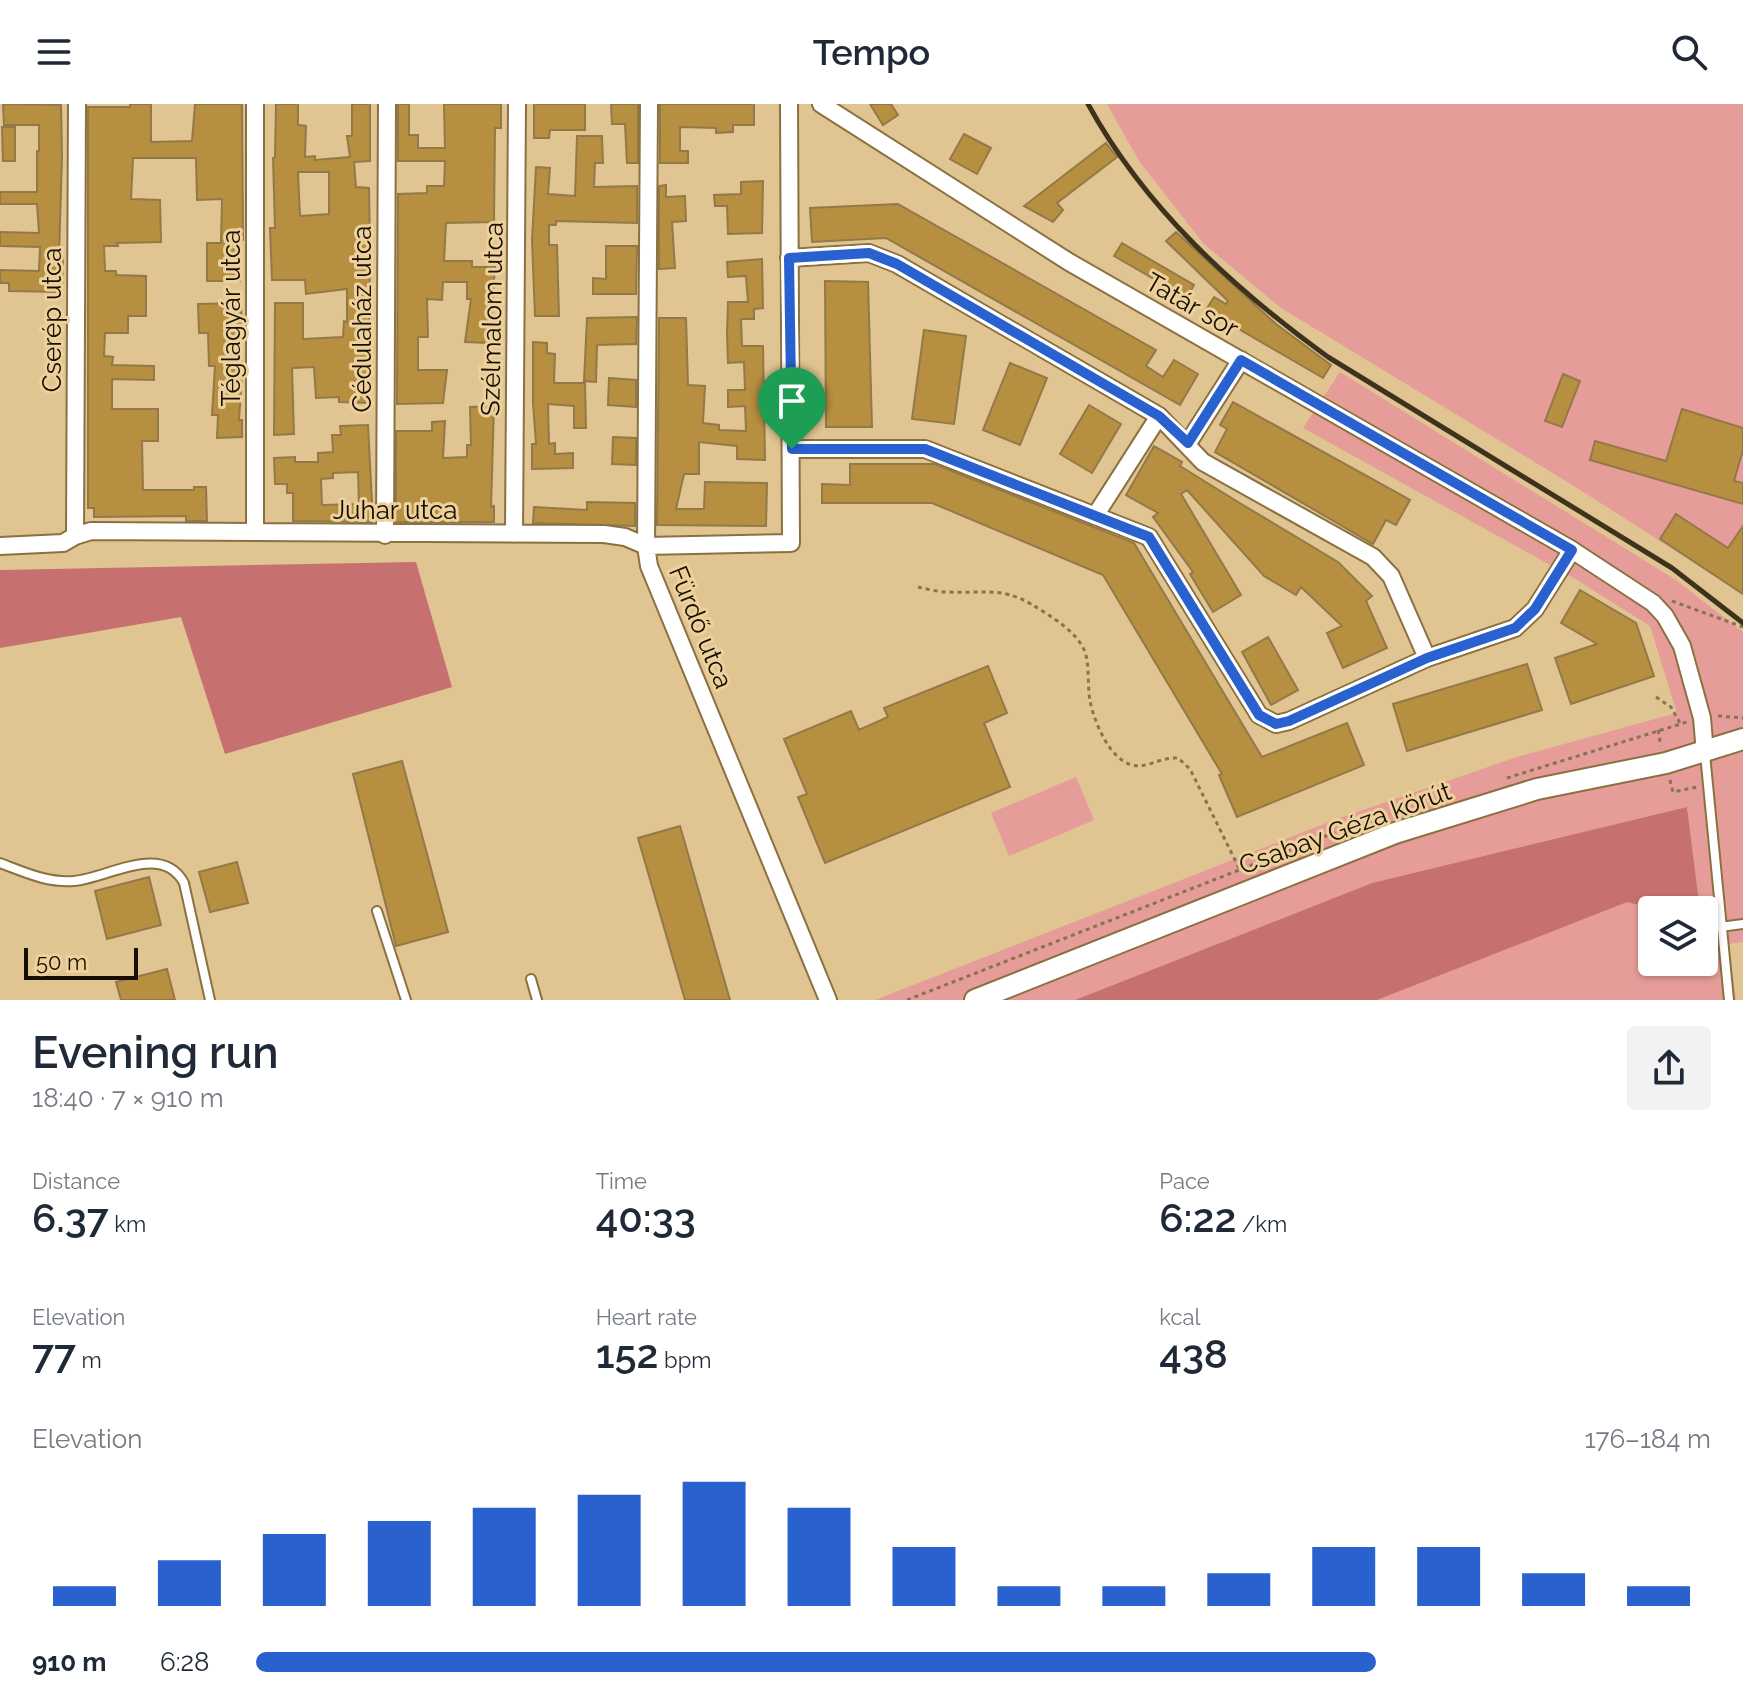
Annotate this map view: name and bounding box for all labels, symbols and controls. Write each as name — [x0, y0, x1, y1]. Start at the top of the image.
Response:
icon: menu — [32, 30, 76, 74]
icon: search — [1667, 30, 1711, 74]
text: Tempo — [813, 31, 930, 73]
street label: Szélmalom utca — [475, 222, 509, 416]
street label: Cédulaház utca — [347, 225, 377, 413]
street label: Téglagyár utca — [216, 229, 246, 407]
street label: Cserép utca — [37, 248, 67, 392]
street label: Tatár sor — [1140, 266, 1244, 344]
pin — [758, 367, 826, 449]
icon: arrive — [770, 379, 814, 423]
street label: Juhar utca — [333, 495, 457, 525]
street label: Fürdő utca — [663, 561, 739, 693]
street label: Csabay Géza körút — [1235, 776, 1455, 880]
map controls — [1638, 896, 1718, 976]
button: layers — [1638, 896, 1718, 976]
scale bar — [24, 944, 138, 980]
text: 50 m — [36, 949, 87, 975]
button: share — [1627, 1026, 1711, 1110]
text: Evening run — [32, 1027, 279, 1078]
text: 18:40 · 7 × 910 m — [32, 1083, 224, 1113]
text: Distance — [32, 1168, 120, 1194]
text: Time — [596, 1168, 647, 1194]
text: Pace — [1159, 1168, 1210, 1194]
text: 6.37 — [32, 1194, 109, 1241]
text: 40:33 — [596, 1194, 696, 1241]
text: 6:22 — [1159, 1194, 1236, 1241]
text: km — [109, 1211, 146, 1237]
text: /km — [1236, 1211, 1287, 1237]
text: Elevation — [32, 1304, 125, 1330]
text: Heart rate — [596, 1304, 697, 1330]
text: kcal — [1159, 1304, 1200, 1330]
text: 77 — [32, 1330, 76, 1377]
text: 152 — [596, 1330, 659, 1377]
text: 438 — [1159, 1330, 1228, 1377]
text: m — [76, 1347, 102, 1373]
text: bpm — [659, 1347, 711, 1373]
text: Elevation — [32, 1424, 142, 1454]
text: 176–184 m — [1584, 1424, 1711, 1454]
text: 910 m — [32, 1647, 107, 1677]
text: 6:28 — [160, 1647, 210, 1677]

